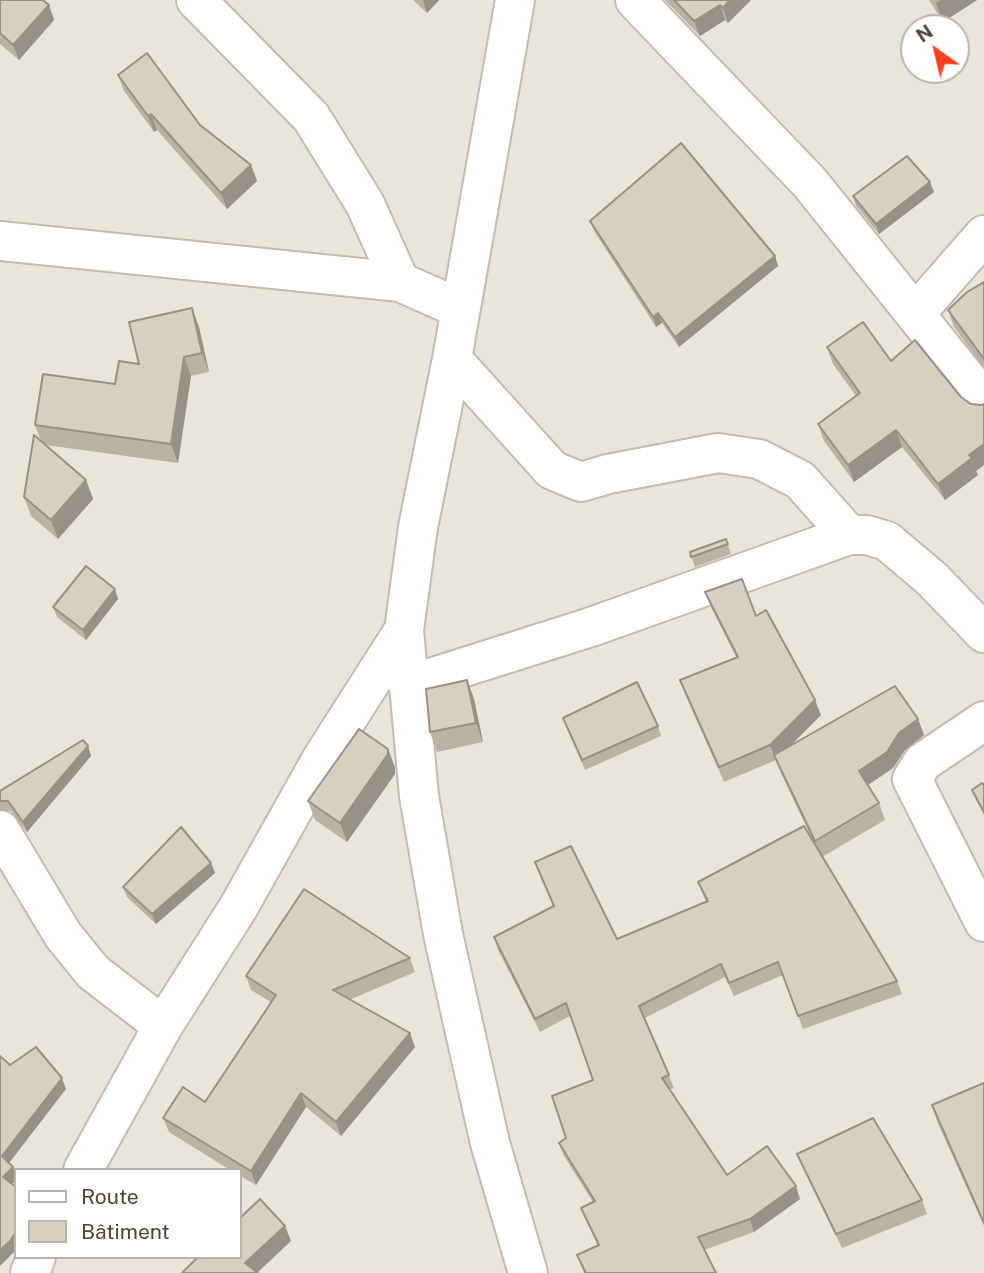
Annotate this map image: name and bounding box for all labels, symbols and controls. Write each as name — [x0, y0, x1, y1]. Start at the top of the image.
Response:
north arrow — [900, 14, 970, 84]
text: N — [912, 20, 937, 47]
legend — [14, 1168, 242, 1259]
text: Route — [81, 1184, 139, 1209]
text: Bâtiment — [81, 1219, 170, 1244]

